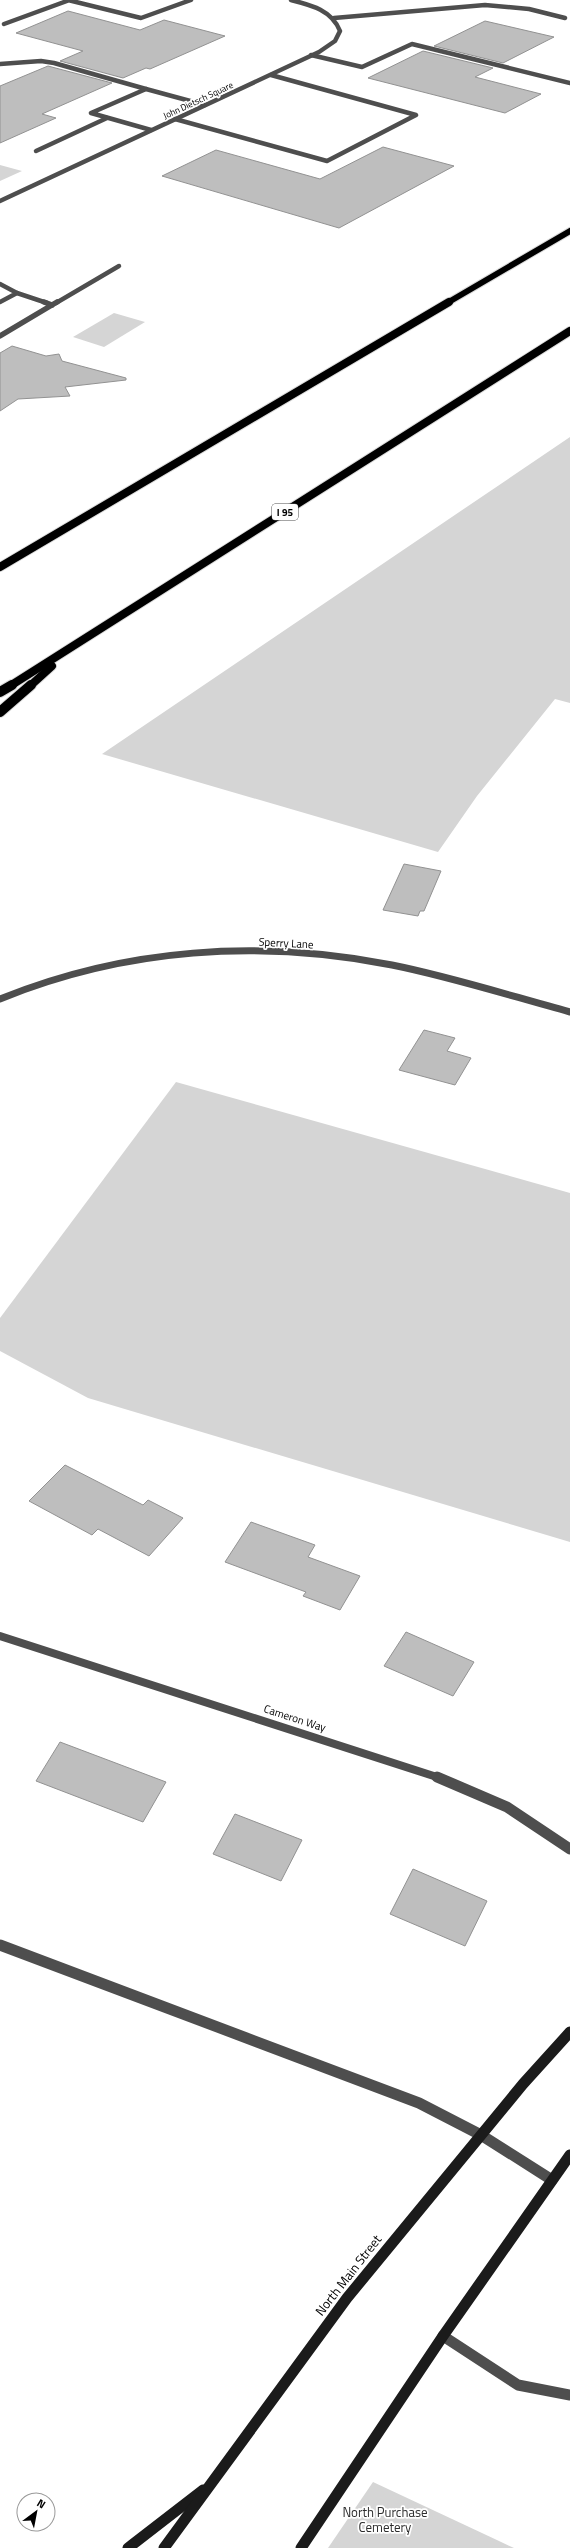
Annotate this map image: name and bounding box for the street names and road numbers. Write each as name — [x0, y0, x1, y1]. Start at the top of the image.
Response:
street label: John Dietsch Square — [161, 78, 236, 122]
road number: I 95 — [272, 504, 298, 520]
street label: Sperry Lane — [258, 934, 314, 952]
street label: Cameron Way — [262, 1700, 329, 1736]
street label: North Main Street — [310, 2230, 386, 2320]

